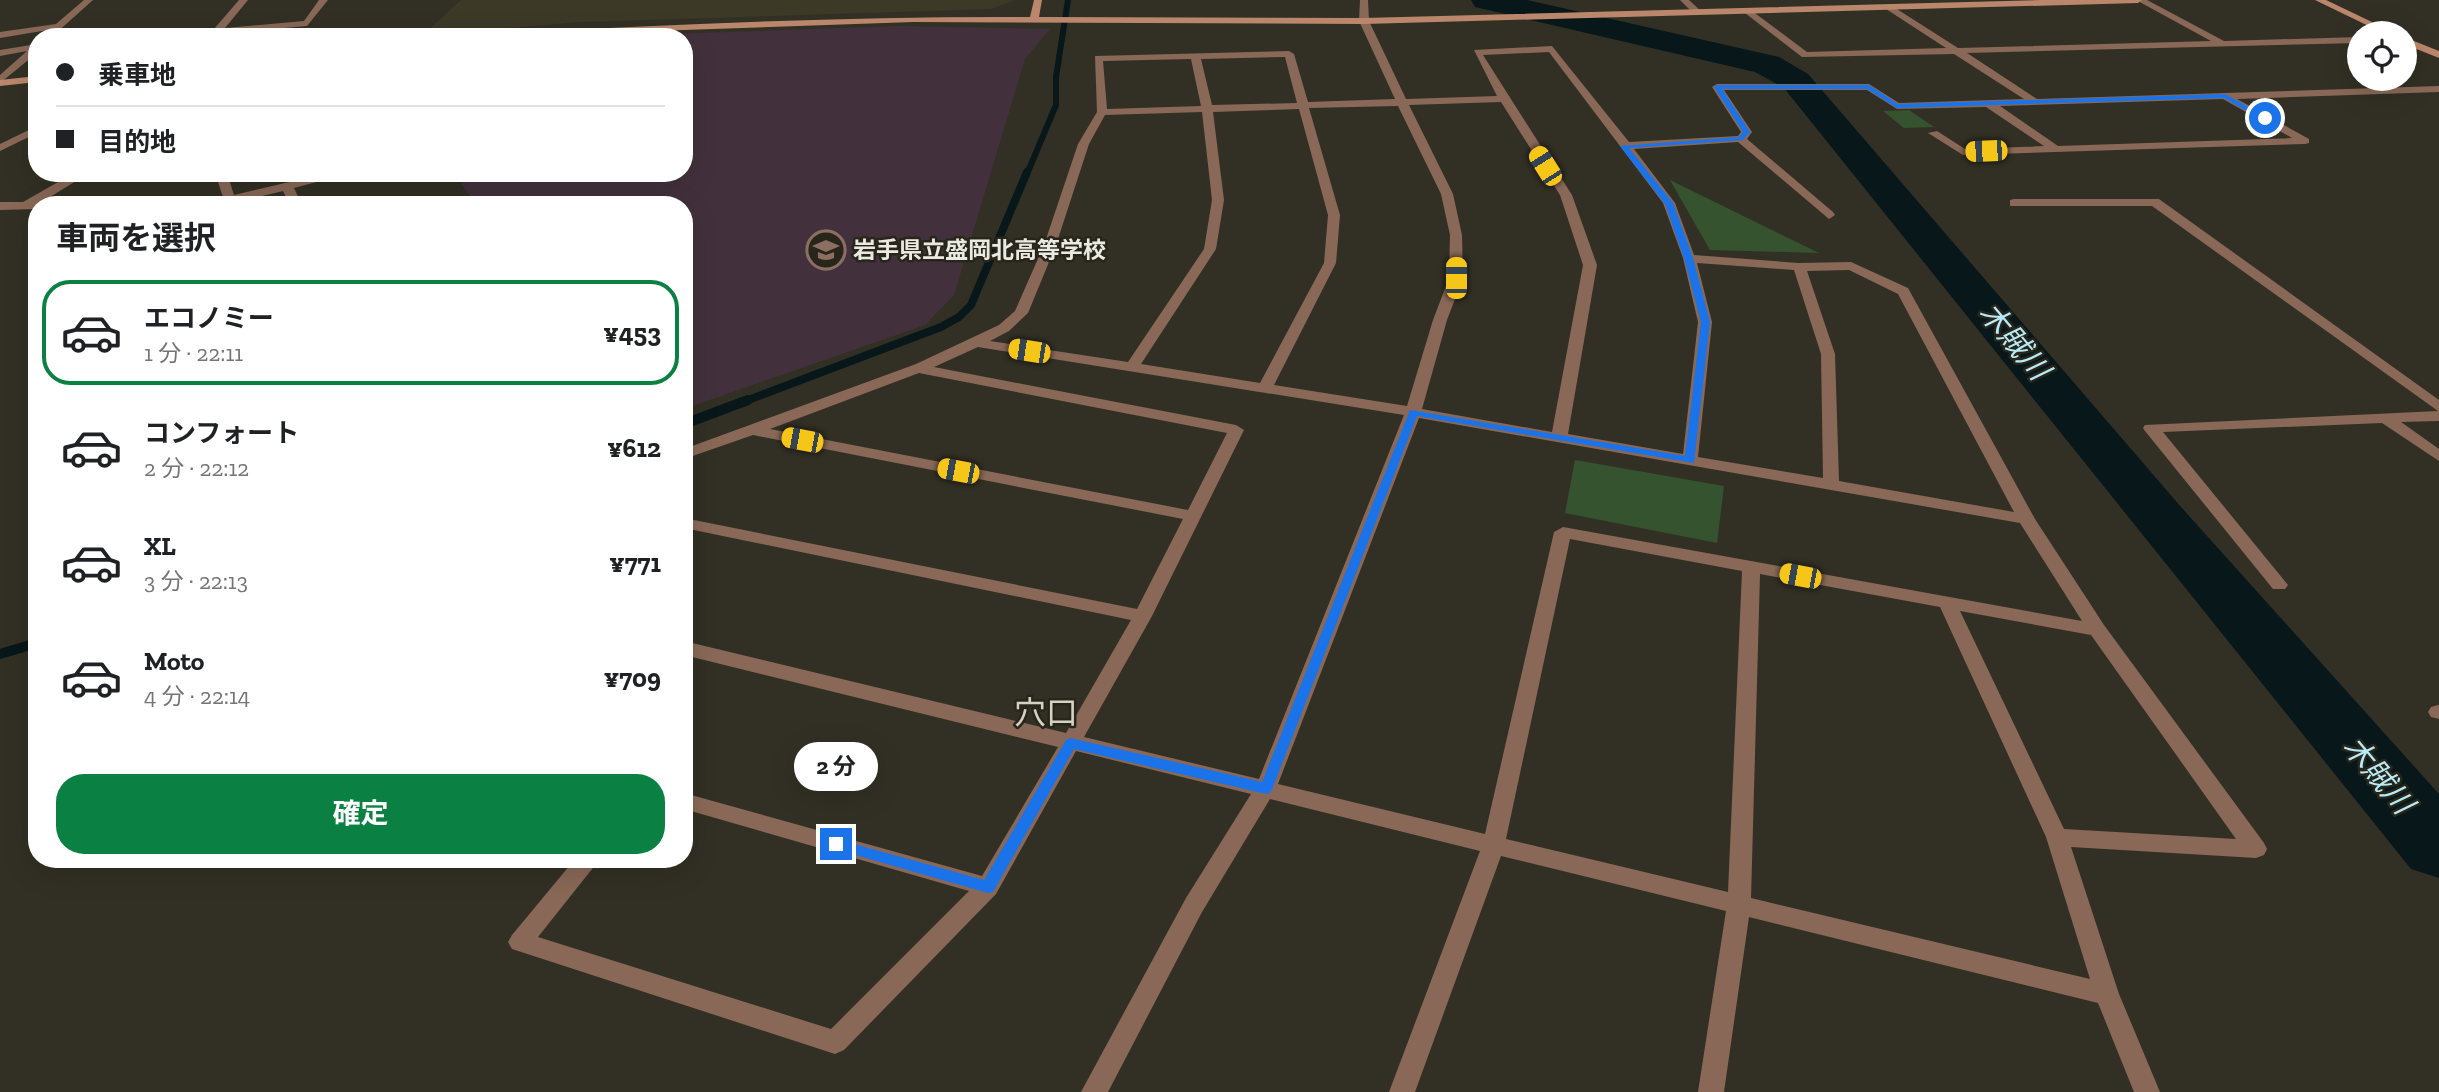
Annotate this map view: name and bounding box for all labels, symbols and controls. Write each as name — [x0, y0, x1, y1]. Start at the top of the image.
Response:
map controls — [2347, 21, 2417, 91]
button: locate — [2347, 21, 2417, 91]
text: 乗車地 — [98, 59, 176, 91]
route start — [2249, 102, 2281, 134]
text: 目的地 — [98, 126, 176, 158]
car — [1965, 140, 2008, 162]
car — [1525, 143, 1566, 189]
text: 車両を選択 — [56, 219, 216, 257]
school or university icon: 岩手県立盛岡北高等学校 — [805, 229, 847, 271]
place label: 岩手県立盛岡北高等学校 — [853, 236, 1106, 264]
car — [1446, 257, 1467, 299]
water label: 木賊川 — [1971, 295, 2059, 389]
icon: car — [60, 301, 123, 364]
text: エコノミー — [144, 302, 274, 334]
text: ¥453 — [603, 317, 661, 349]
car — [1007, 337, 1052, 365]
text: 1 分 · 22:11 — [144, 339, 243, 367]
icon: car — [60, 416, 123, 479]
text: コンフォート — [144, 417, 299, 449]
car — [780, 426, 825, 454]
text: ¥612 — [607, 432, 661, 464]
text: 2 分 · 22:12 — [144, 454, 249, 482]
car — [936, 457, 981, 485]
text: XL — [144, 530, 176, 562]
icon: car — [60, 531, 123, 594]
text: ¥771 — [609, 547, 661, 579]
car — [1778, 562, 1823, 590]
text: 3 分 · 22:13 — [144, 567, 248, 595]
text: Moto — [144, 645, 204, 677]
icon: car — [60, 646, 123, 709]
text: ¥709 — [604, 662, 661, 694]
text: 4 分 · 22:14 — [144, 682, 250, 710]
district label: 穴口 — [1014, 694, 1078, 732]
water label: 木賊川 — [2335, 729, 2423, 823]
callout: 2 分 — [794, 742, 878, 792]
text: 2 分 — [816, 752, 856, 780]
button: 確定 — [56, 774, 665, 854]
route end — [820, 828, 852, 860]

